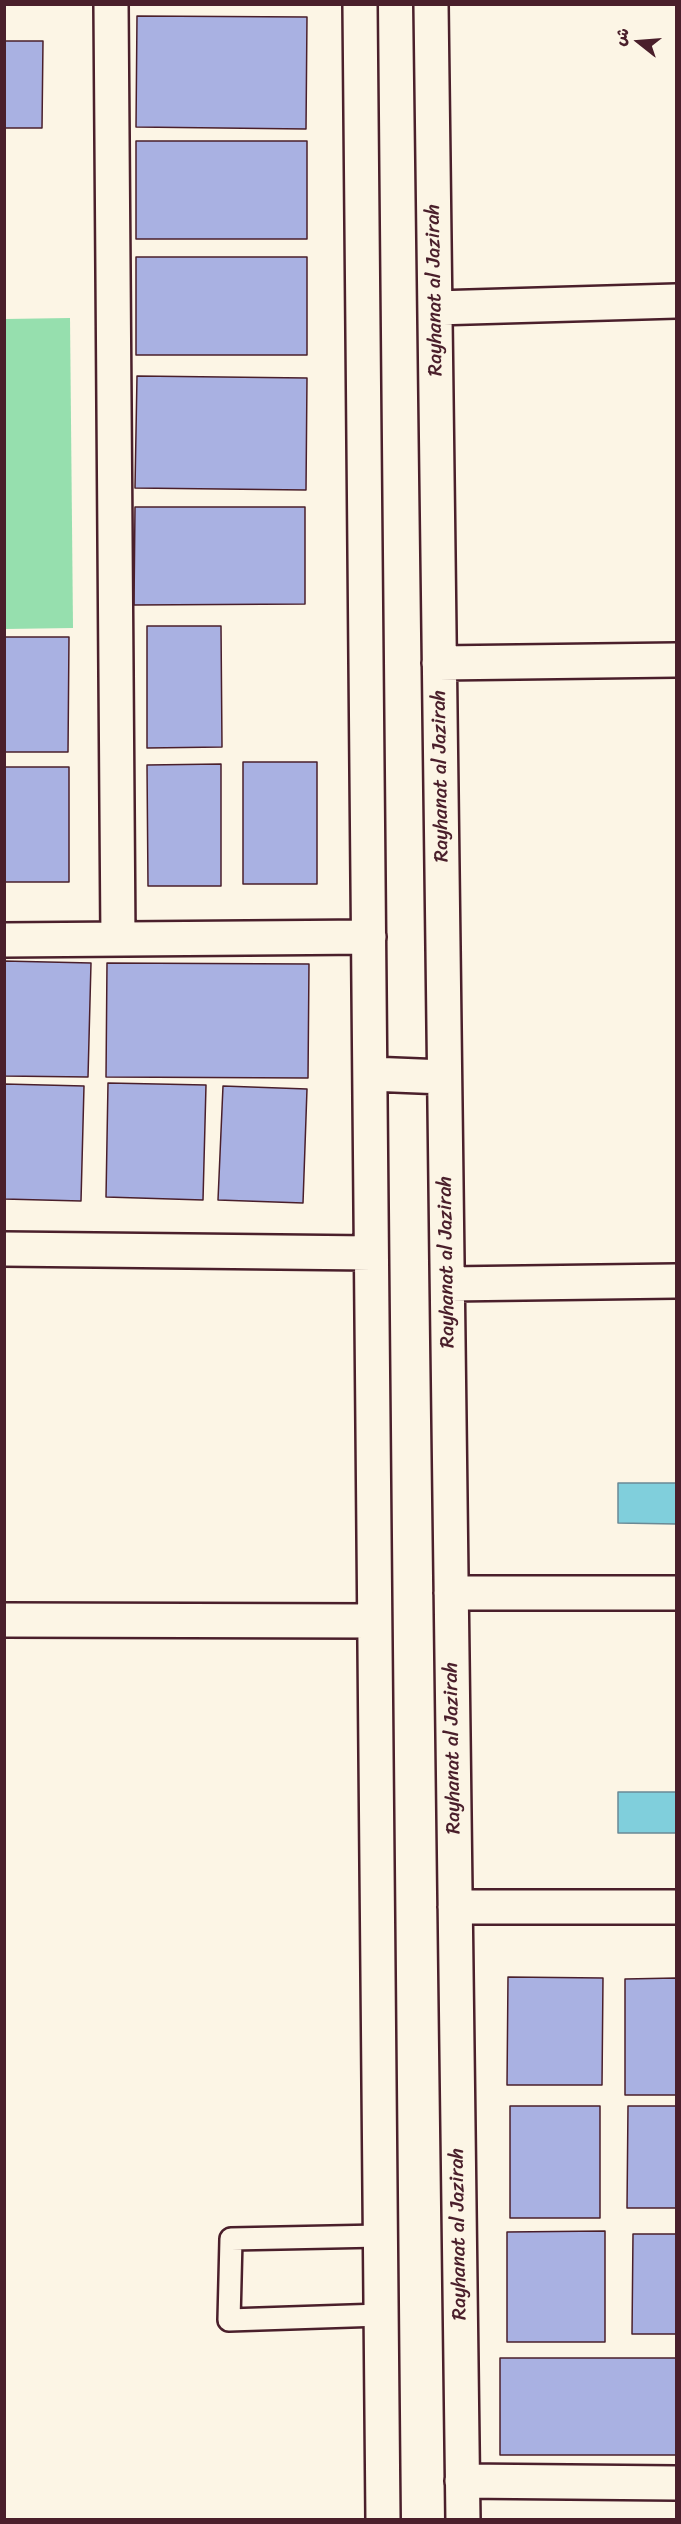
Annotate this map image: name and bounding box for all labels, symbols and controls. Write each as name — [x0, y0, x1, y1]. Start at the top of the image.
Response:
north arrow — [609, 12, 669, 72]
text: ش — [605, 24, 638, 49]
street label: Rayhanat al Jazirah — [422, 204, 448, 376]
street label: Rayhanat al Jazirah — [428, 690, 454, 862]
street label: Rayhanat al Jazirah — [434, 1176, 460, 1348]
street label: Rayhanat al Jazirah — [440, 1662, 466, 1834]
street label: Rayhanat al Jazirah — [446, 2148, 472, 2320]

